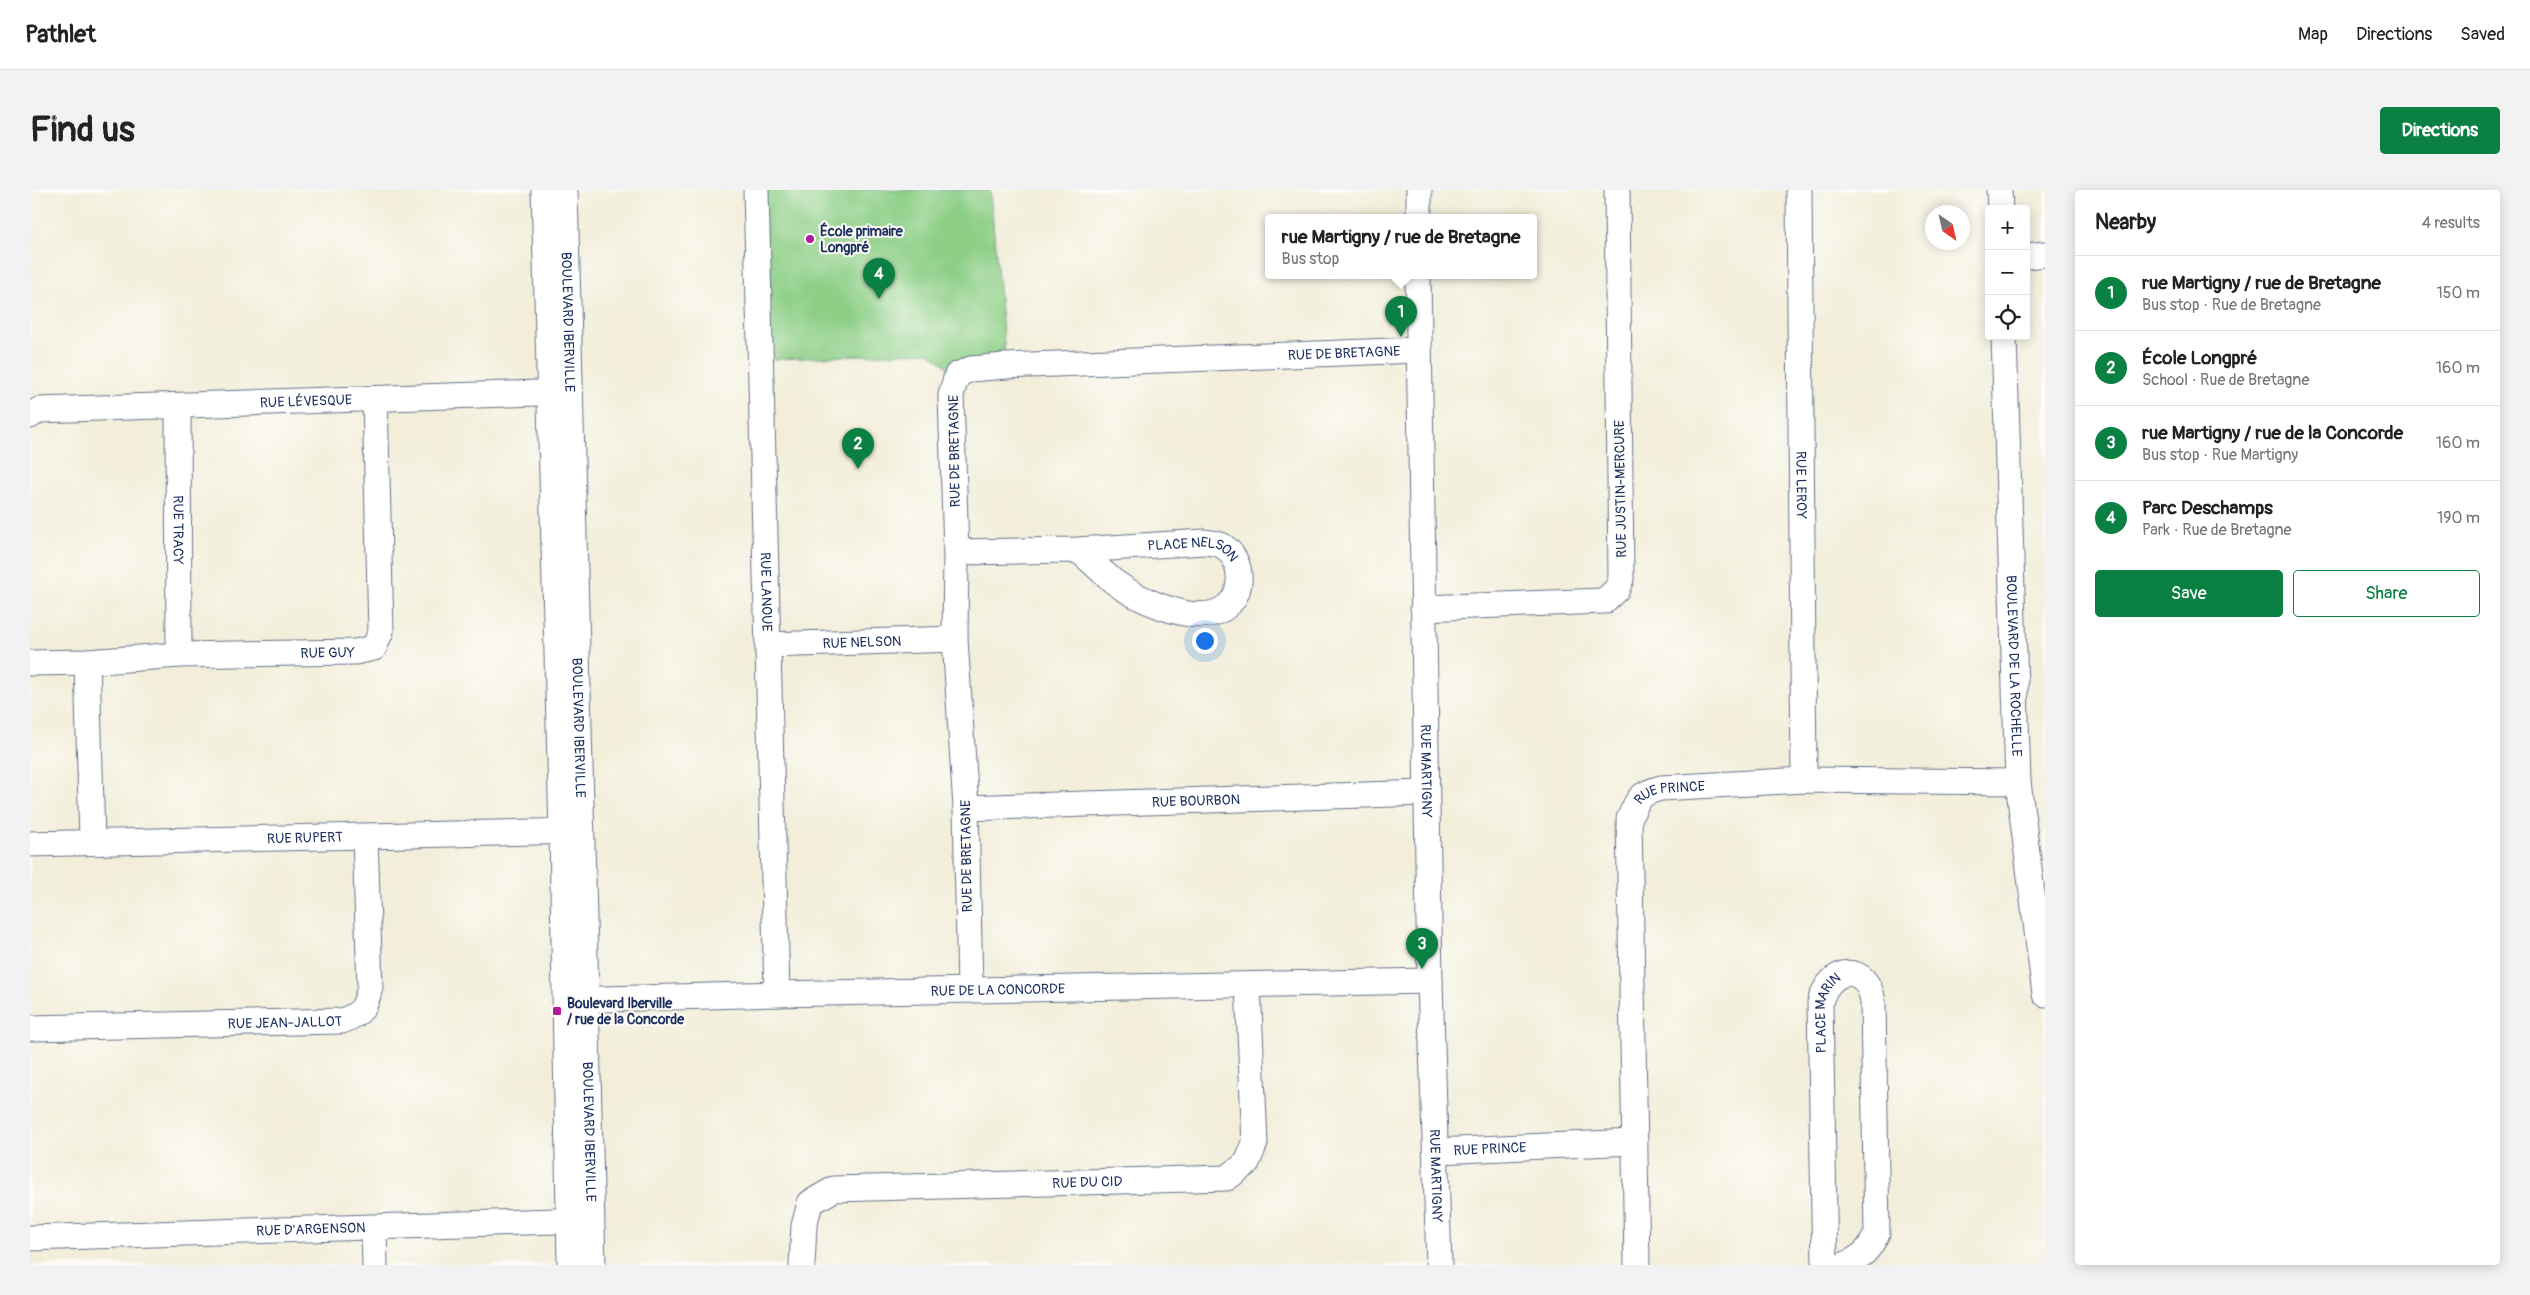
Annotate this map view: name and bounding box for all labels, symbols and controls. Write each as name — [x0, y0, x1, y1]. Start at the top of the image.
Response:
text: Pathlet — [25, 20, 96, 49]
text: Map — [2298, 23, 2328, 46]
text: Directions — [2356, 23, 2432, 46]
text: Saved — [2460, 23, 2505, 46]
button: Directions — [2380, 107, 2500, 154]
text: Find us — [30, 108, 135, 152]
north arrow — [1925, 205, 1970, 250]
map controls — [1985, 205, 2030, 340]
button: + — [1985, 205, 2030, 250]
text: Nearby — [2095, 209, 2156, 236]
text: 4 results — [2422, 213, 2480, 233]
popup — [1265, 214, 1537, 279]
place label: École primaire Longpré — [820, 222, 904, 256]
text: rue Martigny / rue de Bretagne — [1282, 225, 1520, 249]
marker: École primaire Longpré — [804, 233, 816, 245]
text: Bus stop — [1282, 249, 1339, 269]
button: − — [1985, 250, 2030, 295]
street label: BOULEVARD IBERVILLE — [558, 252, 578, 392]
pin: 4 — [863, 258, 895, 299]
text: rue Martigny / rue de Bretagne — [2142, 271, 2381, 295]
text: 1 — [2108, 283, 2114, 303]
text: 150 m — [2436, 283, 2480, 303]
button: locate — [1985, 295, 2030, 340]
text: Bus stop · Rue de Bretagne — [2142, 295, 2321, 315]
pin: 1 — [1385, 296, 1417, 337]
street label: RUE DE BRETAGNE — [1287, 343, 1401, 364]
text: École Longpré — [2142, 346, 2257, 370]
text: 2 — [2107, 358, 2115, 378]
text: 160 m — [2436, 358, 2480, 378]
text: School · Rue de Bretagne — [2142, 370, 2309, 390]
street label: RUE LÉVESQUE — [260, 391, 353, 411]
street label: RUE DE BRETAGNE — [945, 395, 964, 507]
street label: RUE JUSTIN-MERCURE — [1611, 420, 1630, 558]
text: rue Martigny / rue de la Concorde — [2142, 421, 2403, 445]
pin: 2 — [842, 428, 874, 469]
text: 3 — [2107, 433, 2115, 453]
text: 160 m — [2436, 433, 2480, 453]
text: Bus stop · Rue Martigny — [2142, 445, 2298, 465]
street label: RUE LEROY — [1792, 451, 1810, 519]
street label: RUE TRACY — [169, 495, 187, 565]
text: Parc Deschamps — [2142, 496, 2273, 520]
text: 4 — [2106, 508, 2116, 528]
text: 190 m — [2437, 508, 2480, 528]
text: Park · Rue de Bretagne — [2142, 520, 2291, 540]
street label: PLACE NELSON — [1147, 534, 1242, 565]
street label: RUE LANOUE — [756, 552, 776, 632]
button: Save — [2095, 570, 2283, 617]
button: Share — [2293, 570, 2480, 617]
street label: BOULEVARD DE LA ROCHELLE — [2003, 575, 2025, 757]
your location — [1192, 628, 1218, 654]
street label: RUE NELSON — [822, 633, 902, 652]
street label: RUE GUY — [300, 644, 355, 662]
street label: BOULEVARD IBERVILLE — [568, 657, 589, 798]
street label: RUE MARTIGNY — [1417, 724, 1435, 818]
street label: RUE PRINCE — [1630, 778, 1705, 808]
street label: RUE BOURBON — [1152, 791, 1240, 811]
street label: RUE DE BRETAGNE — [957, 800, 976, 912]
street label: RUE RUPERT — [267, 829, 343, 847]
pin: 3 — [1406, 928, 1438, 969]
street label: PLACE MARIN — [1812, 969, 1844, 1053]
street label: RUE DE LA CONCORDE — [930, 980, 1065, 1000]
place label: Boulevard Iberville / rue de la Concorde — [567, 995, 685, 1028]
marker: Boulevard Iberville / rue de la Concorde — [551, 1005, 563, 1017]
street label: RUE JEAN-JALLOT — [227, 1013, 343, 1033]
street label: BOULEVARD IBERVILLE — [579, 1061, 599, 1202]
street label: RUE MARTIGNY — [1426, 1129, 1446, 1223]
street label: RUE PRINCE — [1453, 1139, 1527, 1159]
street label: RUE DU CID — [1052, 1173, 1123, 1192]
street label: RUE D'ARGENSON — [256, 1219, 366, 1240]

